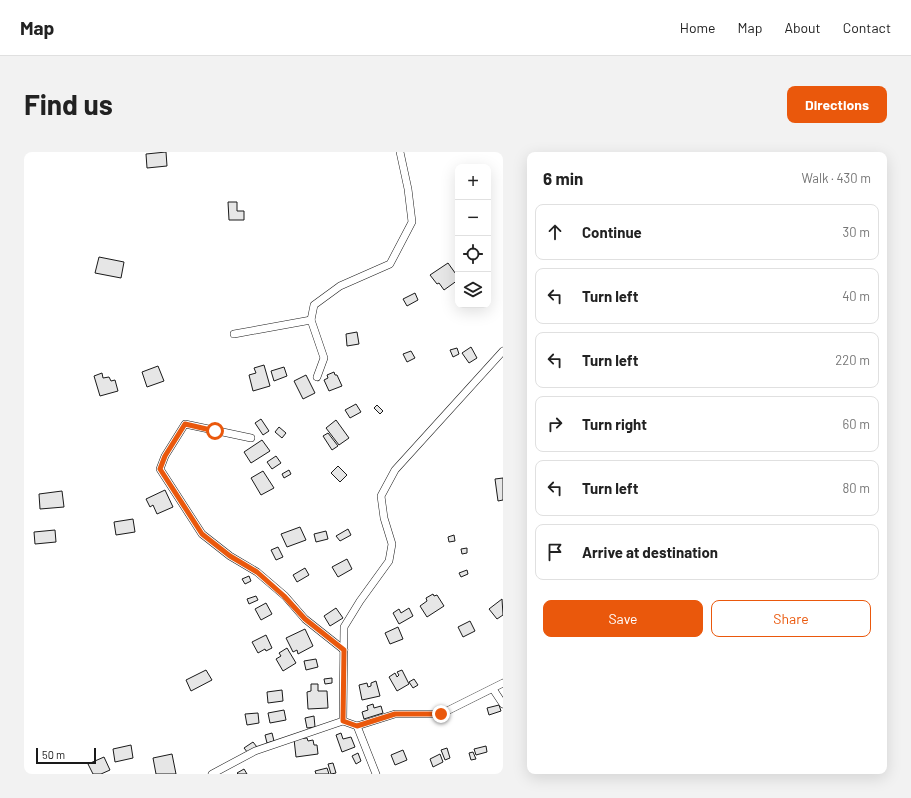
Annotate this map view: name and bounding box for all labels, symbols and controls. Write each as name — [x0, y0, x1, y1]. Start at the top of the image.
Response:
text: Map — [20, 16, 54, 39]
text: Home — [680, 19, 716, 36]
text: Map — [738, 19, 762, 36]
text: About — [784, 19, 821, 36]
text: Contact — [843, 19, 891, 36]
button: Directions — [787, 86, 887, 123]
text: Find us — [24, 87, 113, 121]
map controls — [455, 164, 491, 308]
button: + — [455, 164, 491, 200]
text: 6 min — [543, 168, 583, 188]
text: Walk · 430 m — [802, 170, 871, 186]
button: − — [455, 200, 491, 236]
icon: ahead — [544, 221, 566, 243]
text: Continue — [582, 223, 642, 241]
text: 30 m — [843, 224, 870, 240]
button: locate — [455, 236, 491, 272]
button: layers — [455, 272, 491, 308]
icon: left — [544, 285, 566, 307]
text: Turn left — [582, 287, 638, 305]
text: 40 m — [842, 288, 870, 304]
icon: left — [544, 349, 566, 371]
text: Turn left — [582, 351, 638, 369]
text: 220 m — [835, 352, 870, 368]
icon: right — [544, 413, 566, 435]
text: Turn right — [582, 415, 647, 433]
text: 60 m — [843, 416, 870, 432]
route start — [206, 422, 224, 440]
icon: left — [544, 477, 566, 499]
text: Turn left — [582, 479, 638, 497]
text: 80 m — [843, 480, 870, 496]
icon: arrive — [544, 541, 566, 563]
text: Arrive at destination — [582, 543, 718, 561]
button: Save — [543, 600, 703, 637]
button: Share — [711, 600, 871, 637]
route end — [432, 705, 450, 723]
scale bar — [36, 746, 96, 765]
text: 50 m — [42, 748, 65, 761]

